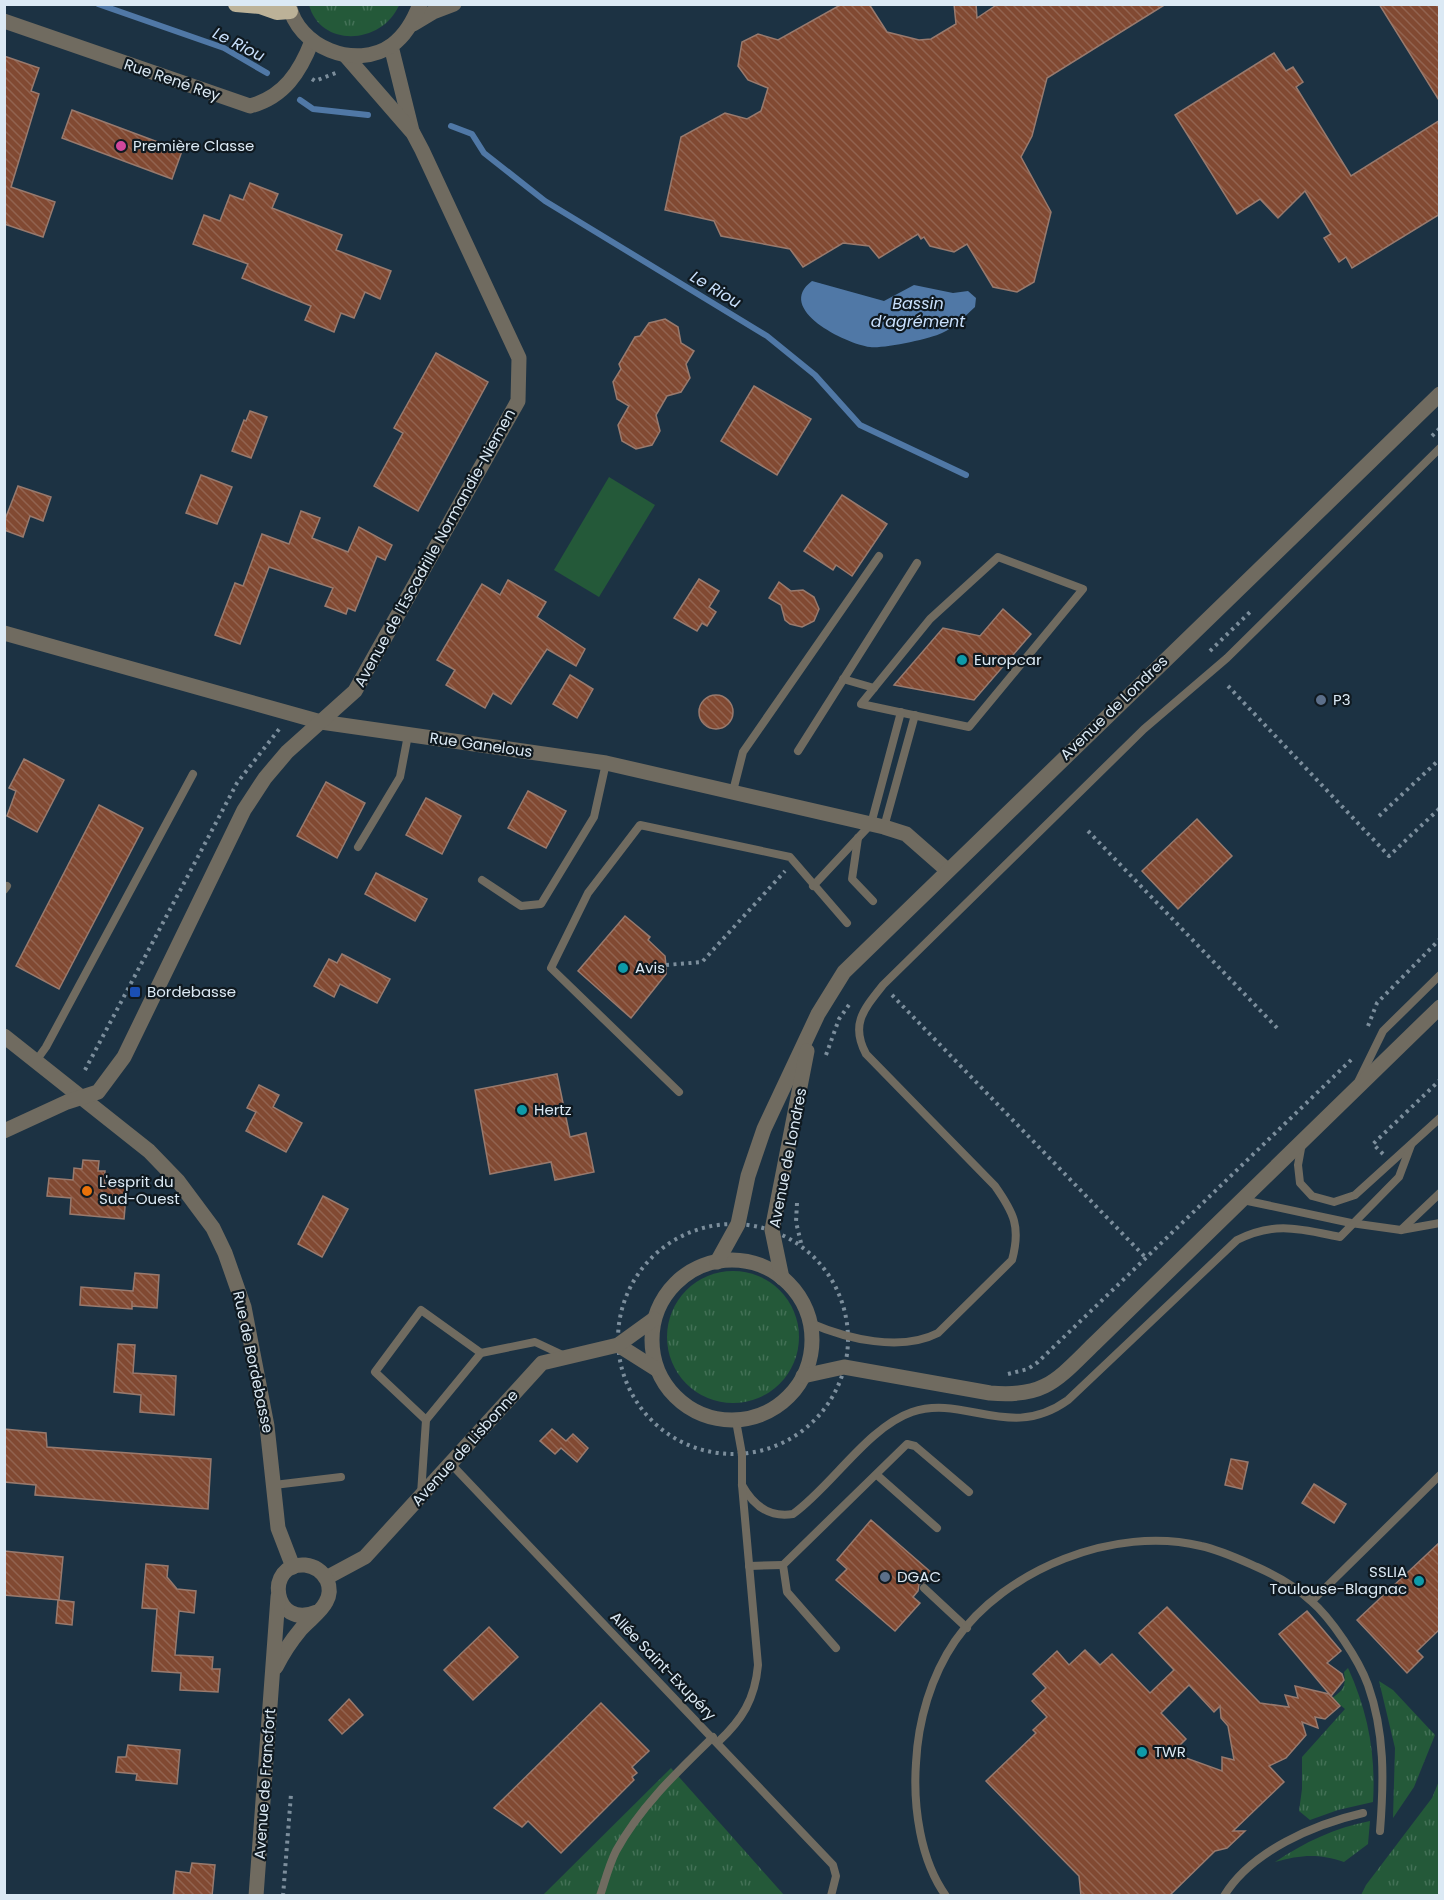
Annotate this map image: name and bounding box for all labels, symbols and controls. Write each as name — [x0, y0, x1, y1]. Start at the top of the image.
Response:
water label: Le Riou — [209, 22, 269, 67]
street label: Rue René Rey — [121, 53, 223, 106]
place label: Première Classe — [133, 135, 254, 156]
marker: Première Classe — [114, 139, 128, 153]
water label: Le Riou — [686, 265, 746, 314]
water label: Bassin d’agrément — [871, 292, 966, 333]
street label: Avenue de l'Escadrille Normandie-Niemen — [349, 405, 520, 691]
place label: Europcar — [974, 649, 1042, 670]
street label: Avenue de Londres — [1055, 651, 1172, 765]
marker: Europcar — [955, 653, 969, 667]
place label: P3 — [1333, 689, 1351, 710]
marker: P3 — [1314, 693, 1328, 707]
street label: Rue Ganelous — [428, 727, 534, 762]
place label: Avis — [635, 957, 665, 978]
marker: Avis — [616, 961, 630, 975]
place label: Bordebasse — [147, 981, 236, 1002]
marker: Bordebasse — [128, 985, 142, 999]
street label: Avenue de Londres — [764, 1086, 811, 1230]
place label: Hertz — [534, 1099, 572, 1120]
marker: Hertz — [515, 1103, 529, 1117]
place label: L'esprit du Sud-Ouest — [99, 1171, 180, 1209]
marker: L'esprit du Sud-Ouest — [80, 1184, 94, 1198]
street label: Rue de Bordebasse — [228, 1289, 279, 1435]
street label: Avenue de Lisbonne — [407, 1385, 523, 1510]
place label: SSLIA Toulouse-Blagnac — [1269, 1561, 1407, 1599]
place label: DGAC — [897, 1566, 941, 1587]
marker: DGAC — [878, 1570, 892, 1584]
marker: SSLIA Toulouse-Blagnac — [1412, 1574, 1426, 1588]
street label: Allée Saint-Exupéry — [606, 1607, 721, 1725]
street label: Avenue de Francfort — [249, 1708, 280, 1860]
place label: TWR — [1154, 1741, 1186, 1762]
marker: TWR — [1135, 1745, 1149, 1759]

